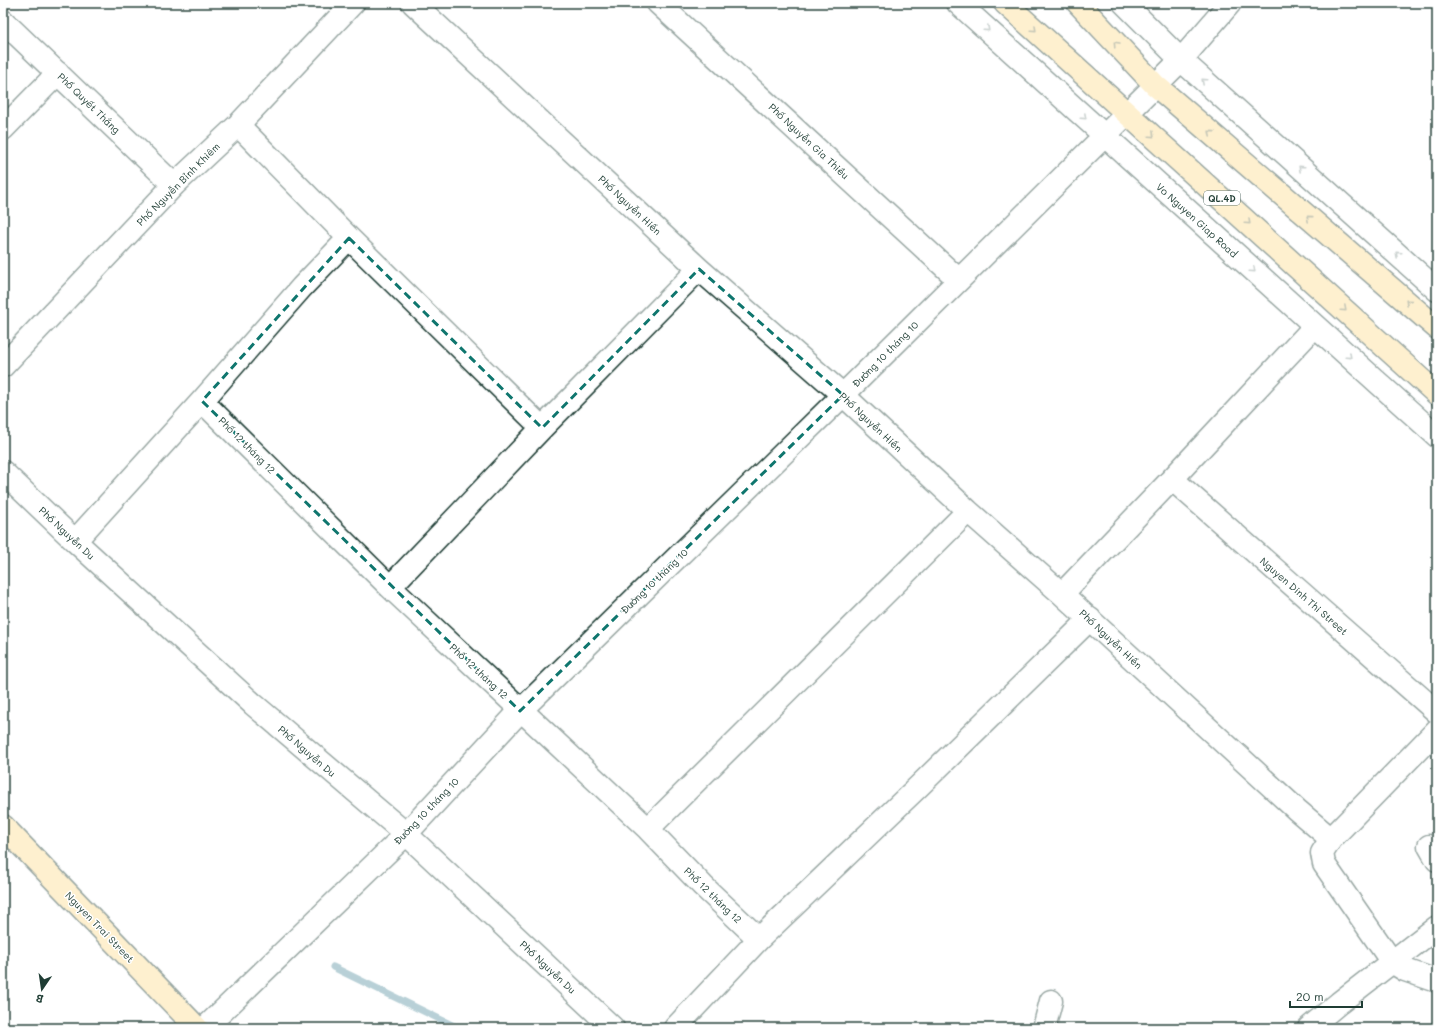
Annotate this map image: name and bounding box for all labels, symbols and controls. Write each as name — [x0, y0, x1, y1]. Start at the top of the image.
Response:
one-way arrow — [1029, 24, 1037, 32]
one-way arrow — [983, 25, 990, 32]
one-way arrow — [1113, 41, 1121, 49]
street label: Phố Quyết Thắng — [55, 69, 123, 137]
one-way arrow — [1201, 78, 1209, 85]
street label: Phố Nguyễn Gia Thiều — [766, 100, 852, 182]
one-way arrow — [1079, 112, 1086, 119]
one-way arrow — [1147, 130, 1154, 137]
one-way arrow — [1208, 130, 1215, 137]
street label: Phố Nguyễn Bỉnh Khiêm — [133, 139, 223, 229]
one-way arrow — [1298, 165, 1305, 172]
street label: Phố Nguyễn Hiền — [595, 172, 665, 238]
street label: Vo Nguyen Giap Road — [1153, 180, 1241, 260]
road number: QL.4D — [1204, 191, 1240, 205]
one-way arrow — [1306, 215, 1314, 222]
one-way arrow — [1243, 217, 1251, 225]
one-way arrow — [1395, 252, 1402, 259]
one-way arrow — [1248, 265, 1256, 272]
one-way arrow — [1405, 300, 1412, 307]
one-way arrow — [1339, 305, 1347, 312]
street label: Đường 10 tháng 10 — [849, 318, 921, 390]
one-way arrow — [1345, 352, 1352, 359]
street label: Phố Nguyễn Hiền — [836, 389, 906, 455]
street label: Phố 12 tháng 12 — [216, 414, 278, 476]
street label: Phố Nguyễn Du — [36, 503, 98, 563]
street label: Đường 10 tháng 10 — [617, 545, 691, 617]
street label: Nguyen Dinh Thi Street — [1257, 554, 1351, 638]
street label: Phố Nguyễn Hiền — [1076, 606, 1146, 672]
street label: Phố 12 tháng 12 — [447, 640, 511, 702]
street label: Phố Nguyễn Du — [275, 722, 339, 780]
street label: Đường 10 tháng 10 — [390, 774, 462, 848]
street label: Phố 12 tháng 12 — [681, 864, 745, 926]
street label: Nguyen Trai Street — [62, 888, 138, 966]
street label: Phố Nguyễn Du — [517, 937, 579, 997]
north arrow — [22, 969, 62, 1009]
scale bar — [1290, 983, 1362, 1009]
text: 20 m — [1296, 988, 1324, 1004]
text: B — [34, 991, 45, 1007]

